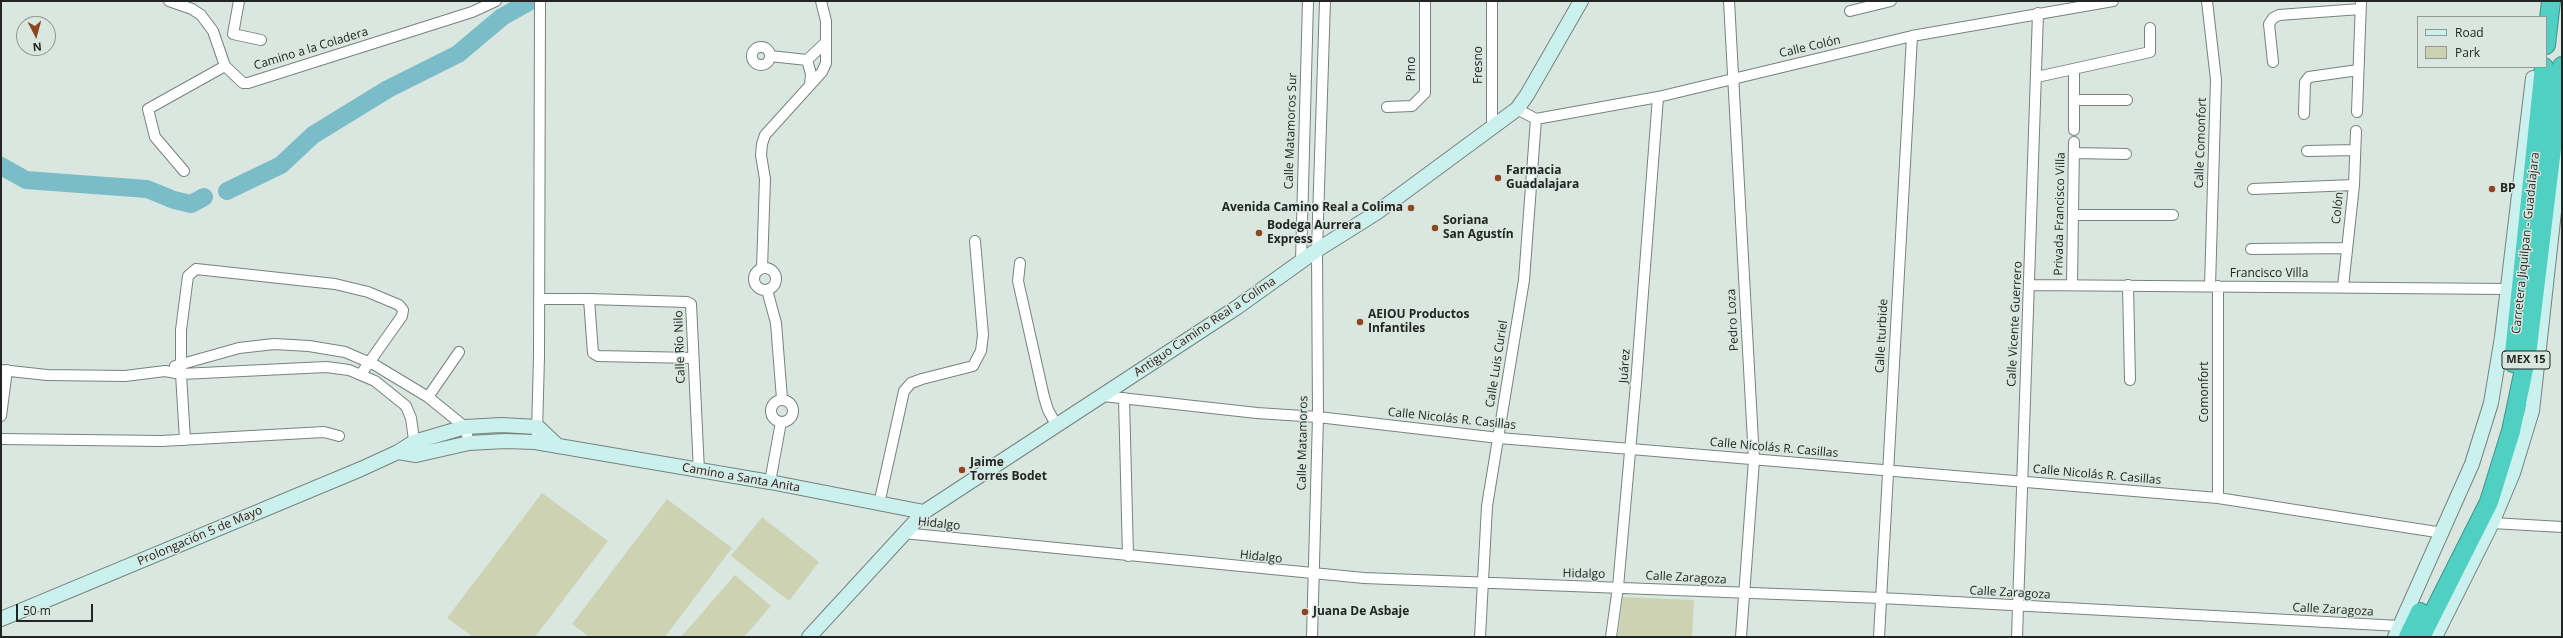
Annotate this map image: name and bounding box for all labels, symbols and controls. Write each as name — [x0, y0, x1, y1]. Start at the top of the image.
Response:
north arrow — [16, 16, 56, 56]
legend — [2417, 16, 2547, 68]
text: Road — [2455, 24, 2484, 41]
street label: Camino a la Coladera — [252, 25, 370, 73]
street label: Calle Colón — [1778, 33, 1842, 61]
text: N — [32, 40, 42, 55]
text: Park — [2455, 44, 2480, 61]
street label: Fresno — [1472, 46, 1486, 84]
street label: Pino — [1405, 57, 1419, 81]
street label: Calle Matamoros Sur — [1282, 72, 1300, 190]
street label: Calle Comonfort — [2192, 97, 2210, 189]
street label: Carretera Jiquilpan - Guadalajara — [2509, 151, 2543, 335]
street label: Privada Francisco Villa — [2052, 152, 2068, 276]
place label: Farmacia Guadalajara — [1506, 164, 1579, 192]
marker: Farmacia Guadalajara — [1493, 173, 1503, 183]
place label: BP — [2500, 182, 2516, 196]
marker: BP — [2487, 184, 2497, 194]
street label: Colón — [2329, 191, 2347, 225]
place label: Avenida Camino Real a Colima — [1222, 201, 1403, 215]
marker: Avenida Camino Real a Colima — [1406, 203, 1416, 213]
place label: Soriana San Agustín — [1443, 214, 1514, 242]
place label: Bodega Aurrera Express — [1267, 219, 1361, 247]
marker: Soriana San Agustín — [1430, 223, 1440, 233]
marker: Bodega Aurrera Express — [1254, 228, 1264, 238]
street label: Calle Vicente Guerrero — [2005, 261, 2025, 387]
street label: Francisco Villa — [2230, 267, 2308, 281]
street label: Antiguo Camino Real a Colima — [1131, 274, 1279, 380]
street label: Pedro Loza — [1724, 289, 1742, 351]
street label: Calle Iturbide — [1873, 298, 1891, 374]
place label: AEIOU Productos Infantiles — [1368, 308, 1469, 336]
street label: Calle Río Nilo — [672, 310, 688, 384]
marker: AEIOU Productos Infantiles — [1355, 317, 1365, 327]
street label: Calle Luis Curiel — [1483, 319, 1511, 409]
street label: Juárez — [1617, 348, 1633, 384]
road number: MEX 15 — [2502, 351, 2550, 369]
street label: Comonfort — [2198, 362, 2212, 422]
street label: Calle Matamoros — [1295, 396, 1311, 490]
street label: Calle Nicolás R. Casillas — [1387, 405, 1517, 433]
street label: Calle Nicolás R. Casillas — [1709, 435, 1839, 461]
place label: Jaime Torres Bodet — [970, 456, 1047, 484]
street label: Camino a Santa Anita — [681, 461, 801, 495]
street label: Calle Nicolás R. Casillas — [2032, 462, 2162, 488]
marker: Jaime Torres Bodet — [957, 465, 967, 475]
street label: Prolongación 5 de Mayo — [135, 503, 265, 569]
street label: Hidalgo — [917, 515, 961, 533]
street label: Hidalgo — [1239, 548, 1283, 566]
street label: Hidalgo — [1563, 566, 1605, 582]
street label: Calle Zaragoza — [1645, 569, 1727, 587]
street label: Calle Zaragoza — [1969, 584, 2051, 602]
scale bar — [18, 596, 95, 622]
street label: Calle Zaragoza — [2292, 601, 2374, 619]
text: 50 m — [23, 602, 51, 619]
place label: Juana De Asbaje — [1313, 605, 1409, 619]
marker: Juana De Asbaje — [1300, 607, 1310, 617]

